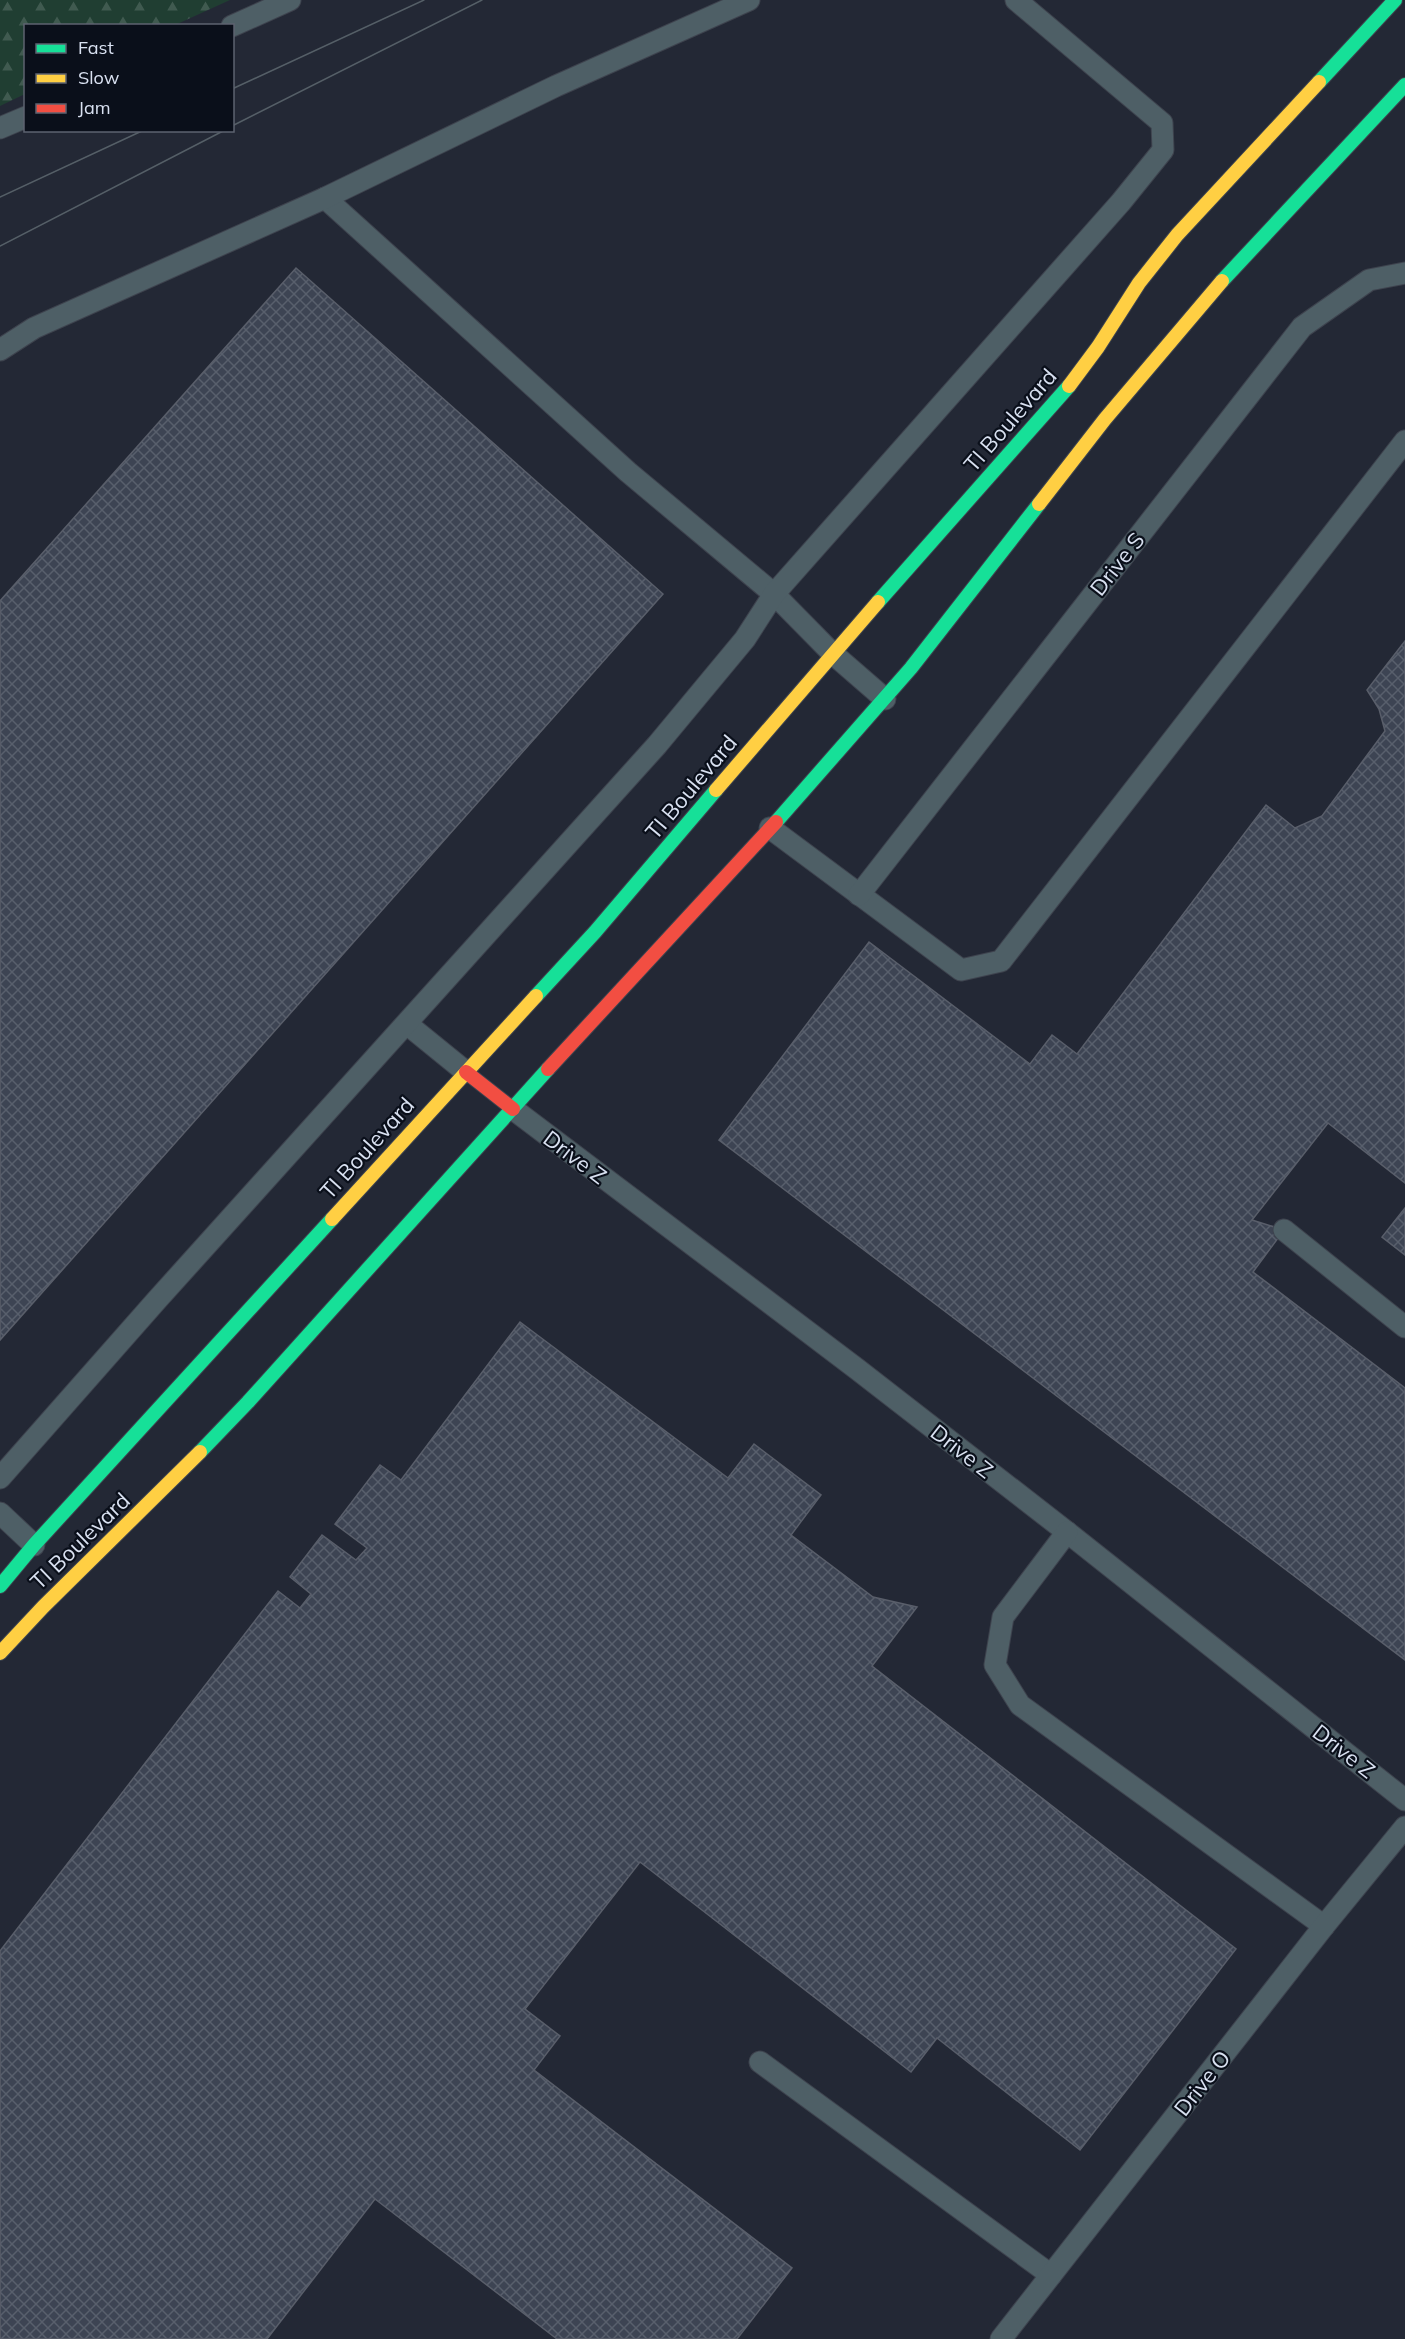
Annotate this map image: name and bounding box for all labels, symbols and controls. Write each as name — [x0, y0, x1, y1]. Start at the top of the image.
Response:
legend — [24, 24, 234, 132]
text: Fast — [78, 36, 114, 59]
text: Slow — [78, 66, 120, 89]
text: Jam — [78, 96, 111, 119]
street label: TI Boulevard — [958, 363, 1062, 477]
street label: Drive S — [1084, 527, 1150, 601]
street label: TI Boulevard — [639, 729, 743, 845]
street label: TI Boulevard — [314, 1091, 420, 1205]
street label: Drive Z — [538, 1124, 612, 1190]
street label: Drive Z — [925, 1418, 999, 1484]
street label: TI Boulevard — [24, 1487, 136, 1595]
street label: Drive Z — [1307, 1718, 1381, 1784]
street label: Drive O — [1168, 2044, 1236, 2122]

